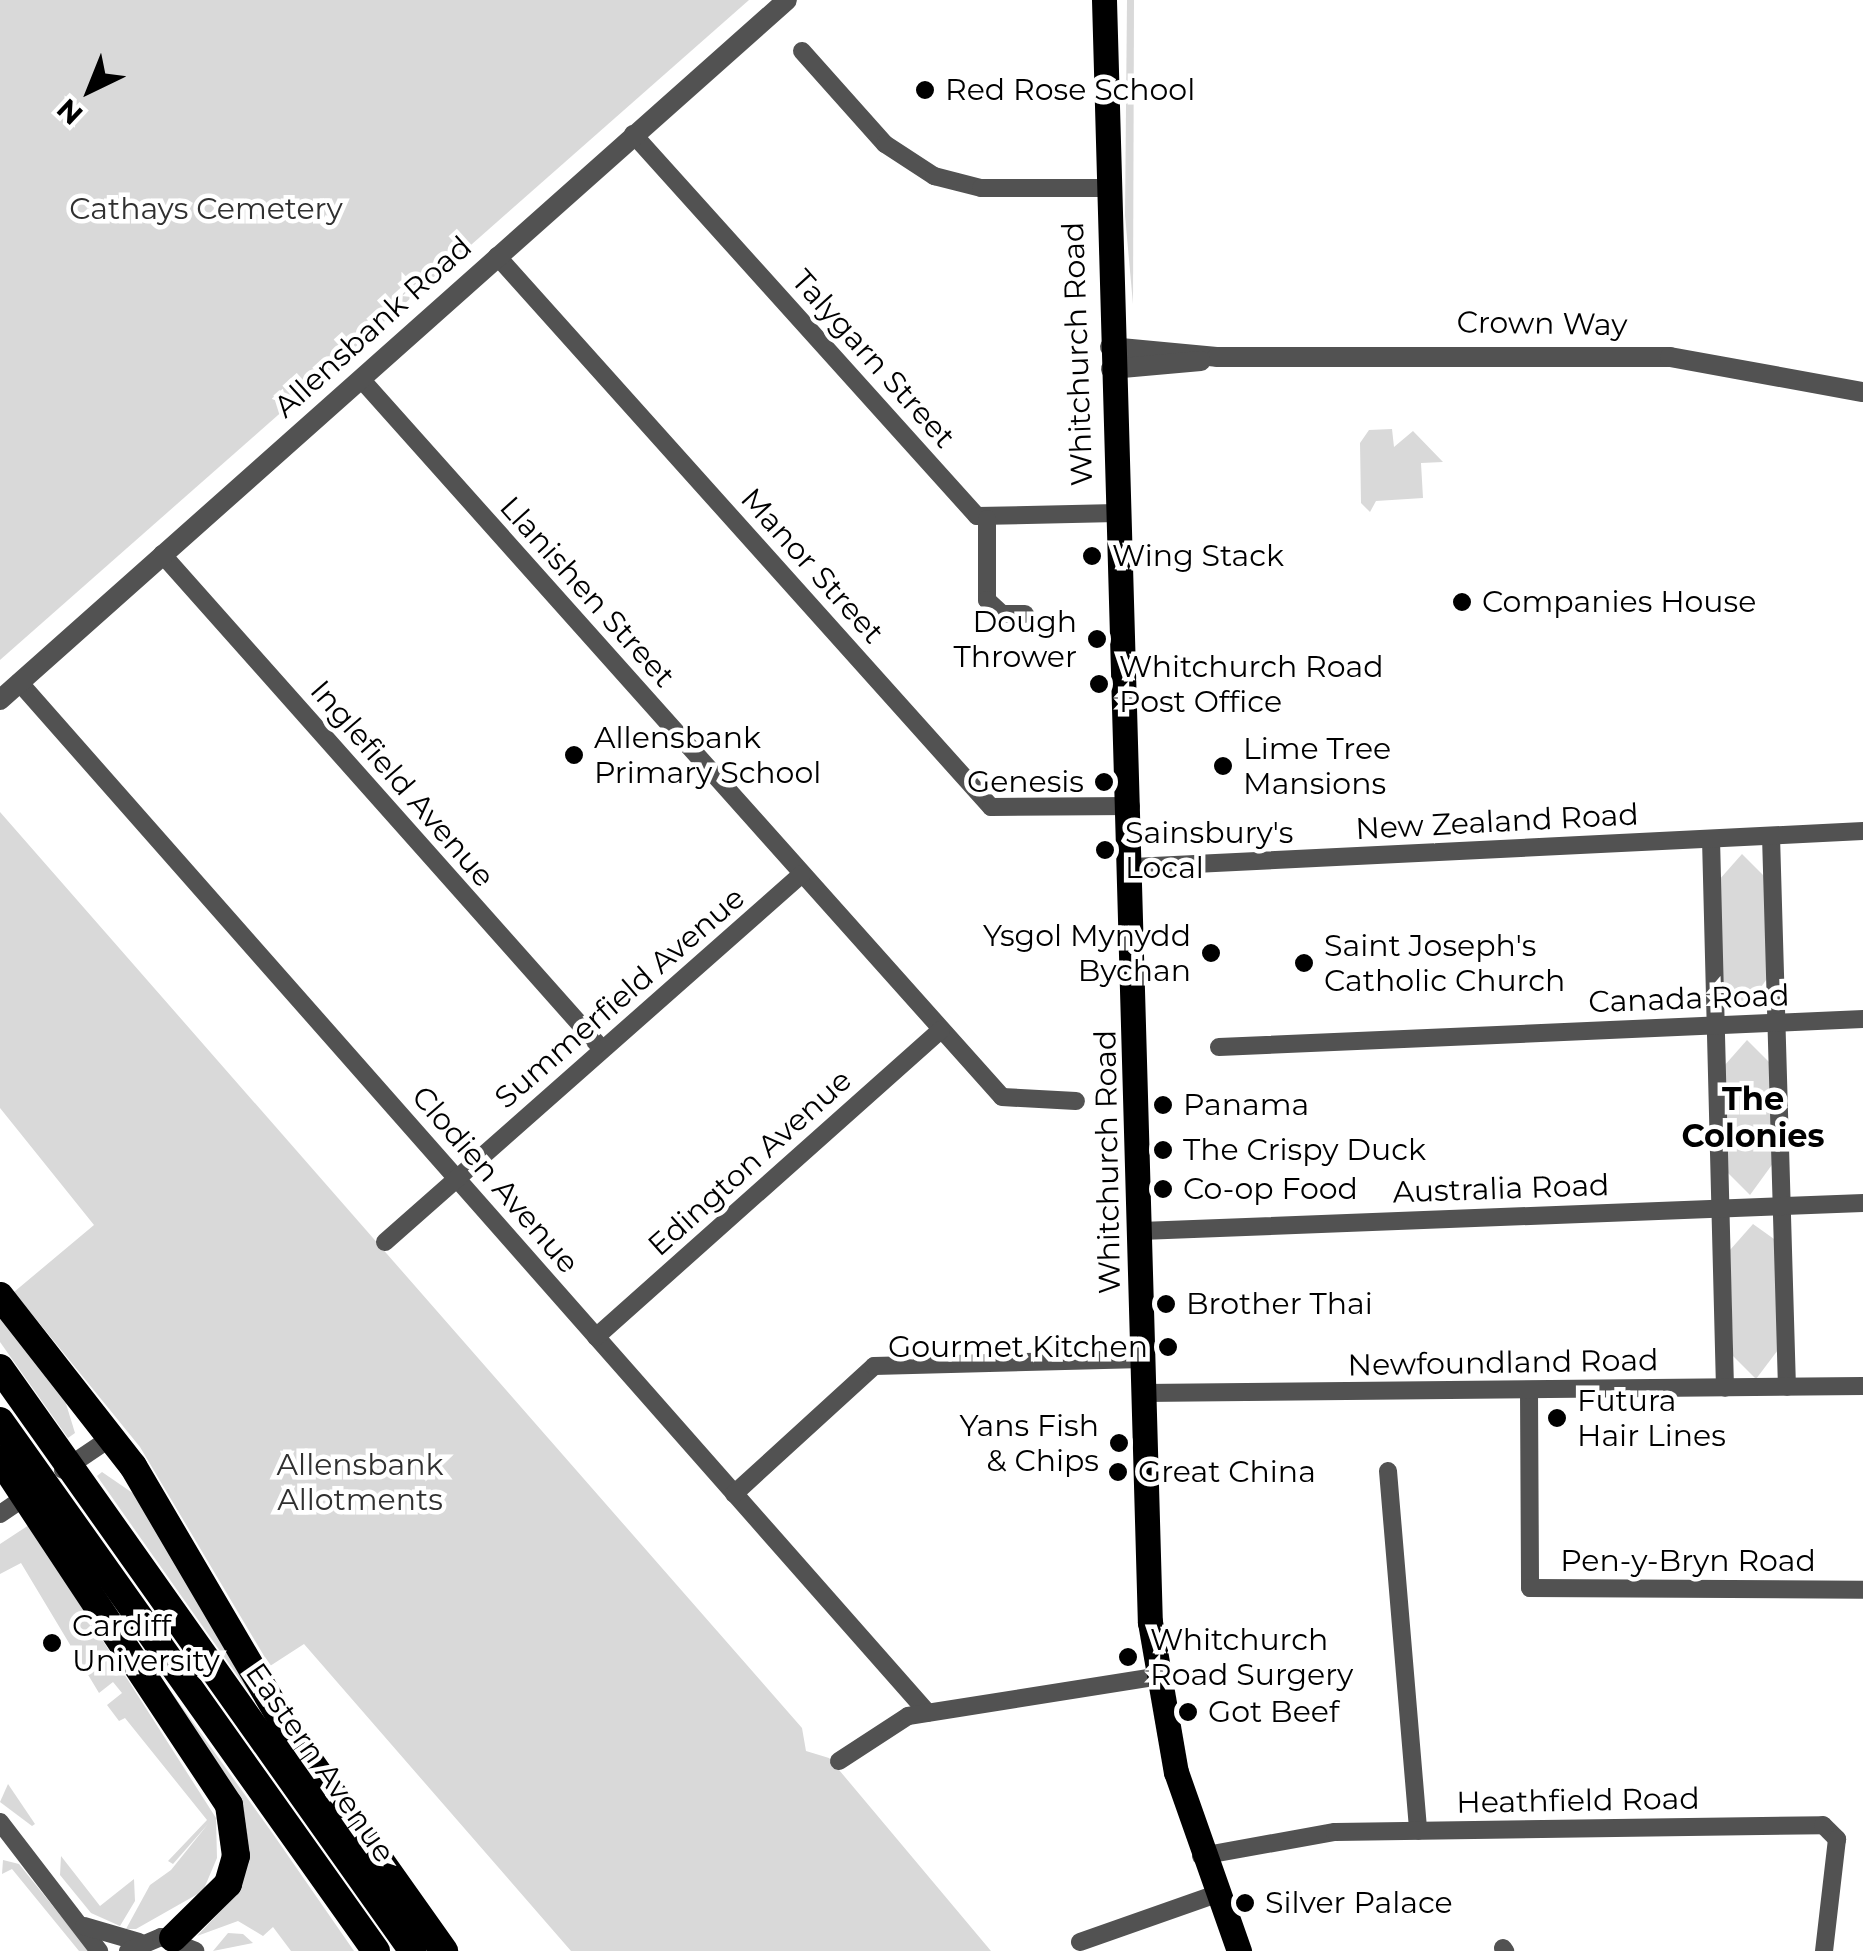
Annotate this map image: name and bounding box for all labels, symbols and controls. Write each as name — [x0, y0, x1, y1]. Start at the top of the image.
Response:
north arrow — [40, 40, 140, 140]
place label: Red Rose School — [945, 72, 1195, 108]
marker: Red Rose School — [914, 79, 936, 101]
text: N — [50, 92, 89, 132]
park label: Cathays Cemetery — [69, 191, 343, 227]
street label: Whitchurch Road — [1055, 221, 1101, 487]
street label: Allensbank Road — [267, 229, 479, 425]
street label: Talygarn Street — [784, 263, 962, 455]
street label: Crown Way — [1456, 305, 1628, 343]
street label: Manor Street — [733, 481, 891, 651]
street label: Llanishen Street — [492, 489, 682, 695]
place label: Wing Stack — [1112, 538, 1284, 574]
marker: Wing Stack — [1081, 545, 1103, 567]
place label: Companies House — [1482, 584, 1756, 620]
marker: Companies House — [1451, 591, 1473, 613]
place label: Dough Thrower — [953, 604, 1077, 674]
marker: Dough Thrower — [1086, 628, 1108, 650]
place label: Whitchurch Road Post Office — [1119, 649, 1383, 720]
street label: Inglefield Avenue — [302, 673, 502, 895]
marker: Whitchurch Road Post Office — [1088, 673, 1110, 695]
place label: Allensbank Primary School — [594, 720, 821, 790]
place label: Lime Tree Mansions — [1243, 731, 1391, 802]
marker: Allensbank Primary School — [563, 744, 585, 766]
marker: Lime Tree Mansions — [1212, 755, 1234, 777]
place label: Genesis — [967, 764, 1084, 800]
marker: Genesis — [1093, 771, 1115, 793]
street label: New Zealand Road — [1354, 797, 1640, 847]
place label: Sainsbury's Local — [1125, 815, 1293, 886]
marker: Sainsbury's Local — [1094, 839, 1116, 861]
street label: Summerfield Avenue — [488, 880, 752, 1116]
place label: Ysgol Mynydd Bychan — [983, 918, 1191, 988]
place label: Saint Joseph's Catholic Church — [1324, 928, 1565, 998]
marker: Ysgol Mynydd Bychan — [1200, 942, 1222, 964]
marker: Saint Joseph's Catholic Church — [1293, 952, 1315, 974]
street label: Canada Road — [1588, 978, 1790, 1020]
street label: Whitchurch Road — [1088, 1029, 1128, 1295]
street label: Edington Avenue — [641, 1062, 859, 1264]
street label: Clodien Avenue — [404, 1079, 586, 1281]
district label: The Colonies — [1681, 1081, 1825, 1156]
place label: Panama — [1183, 1087, 1309, 1123]
marker: Panama — [1152, 1094, 1174, 1116]
place label: The Crispy Duck — [1183, 1132, 1426, 1168]
marker: The Crispy Duck — [1152, 1139, 1174, 1161]
street label: Australia Road — [1392, 1167, 1610, 1211]
place label: Co-op Food — [1183, 1171, 1358, 1207]
marker: Co-op Food — [1152, 1178, 1174, 1200]
place label: Brother Thai — [1186, 1286, 1373, 1322]
marker: Brother Thai — [1155, 1293, 1177, 1315]
place label: Gourmet Kitchen — [888, 1329, 1148, 1365]
marker: Gourmet Kitchen — [1157, 1336, 1179, 1358]
street label: Newfoundland Road — [1347, 1342, 1659, 1384]
place label: Futura Hair Lines — [1577, 1383, 1726, 1454]
marker: Futura Hair Lines — [1546, 1407, 1568, 1429]
place label: Yans Fish & Chips — [959, 1408, 1099, 1478]
marker: Yans Fish & Chips — [1108, 1432, 1130, 1454]
park label: Allensbank Allotments — [277, 1447, 443, 1518]
place label: Great China — [1138, 1454, 1316, 1490]
marker: Great China — [1107, 1461, 1129, 1483]
street label: Pen-y-Bryn Road — [1560, 1543, 1816, 1579]
place label: Cardiff University — [72, 1608, 220, 1678]
place label: Whitchurch Road Surgery — [1150, 1622, 1353, 1692]
marker: Cardiff University — [41, 1632, 63, 1654]
marker: Whitchurch Road Surgery — [1115, 1644, 1141, 1670]
street label: Eastern Avenue — [238, 1656, 402, 1870]
place label: Got Beef — [1208, 1694, 1339, 1730]
marker: Got Beef — [1177, 1701, 1199, 1723]
street label: Heathfield Road — [1456, 1781, 1700, 1821]
place label: Silver Palace — [1265, 1885, 1453, 1921]
marker: Silver Palace — [1234, 1892, 1256, 1914]

